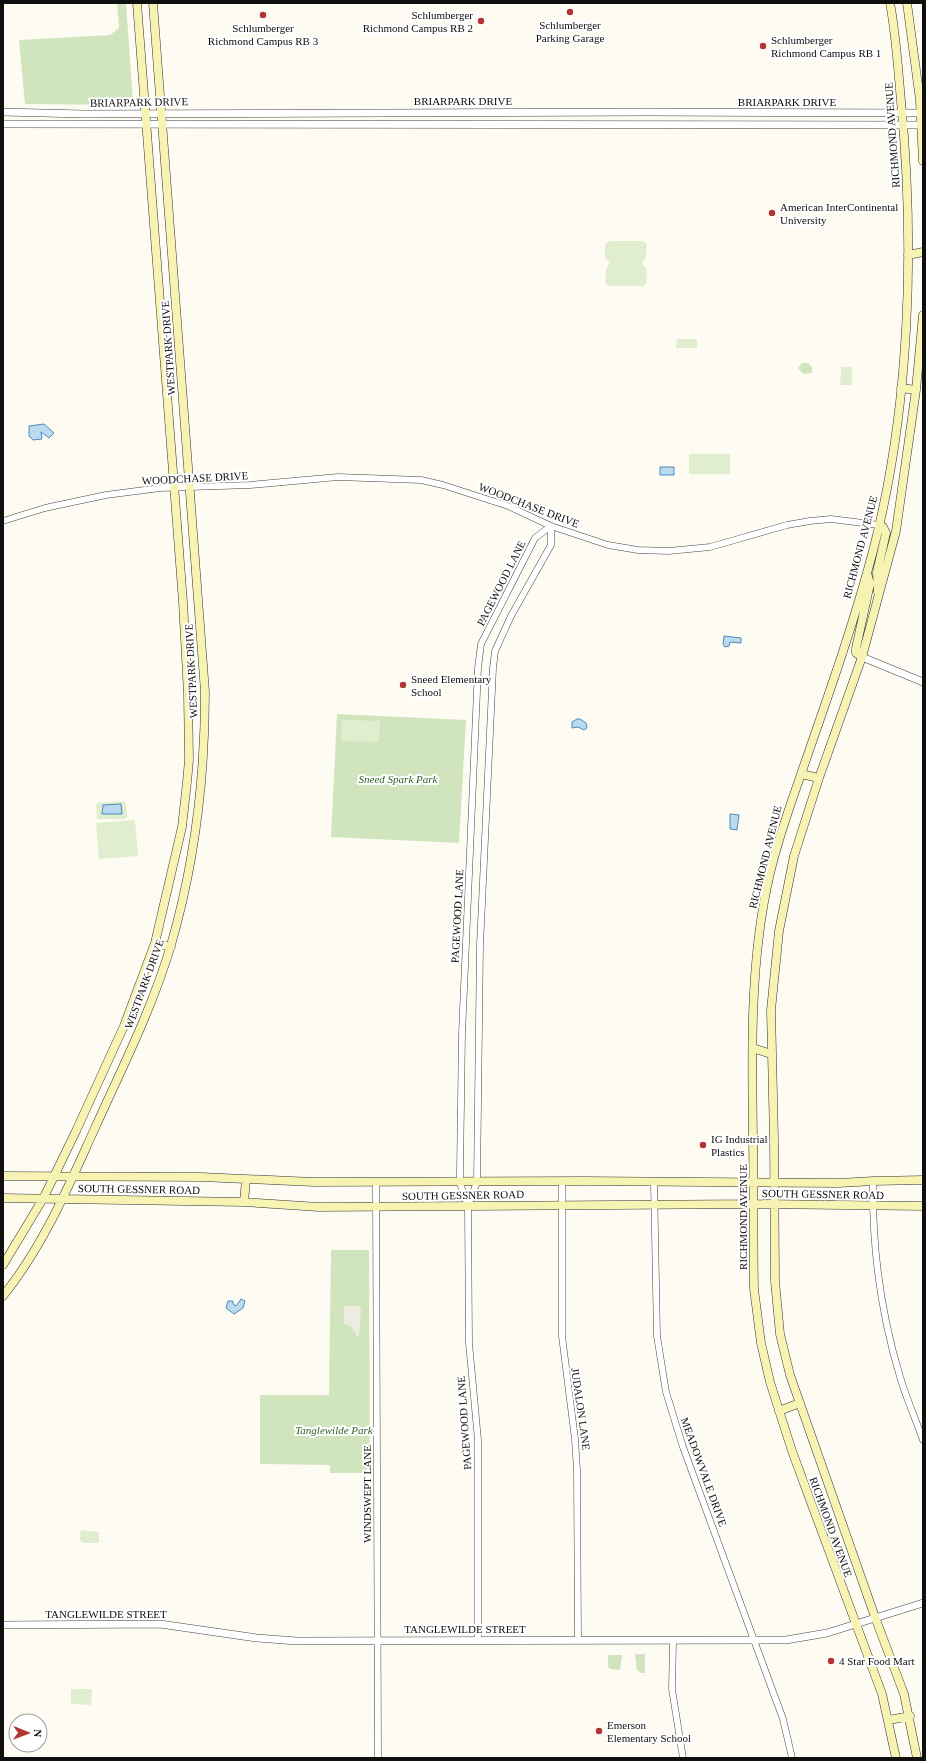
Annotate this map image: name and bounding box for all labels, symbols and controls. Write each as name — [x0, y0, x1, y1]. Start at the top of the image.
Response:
marker: Schlumberger Parking Garage — [565, 7, 575, 17]
place label: Schlumberger Richmond Campus RB 2 — [363, 9, 473, 34]
marker: Schlumberger Richmond Campus RB 3 — [258, 10, 268, 20]
marker: Schlumberger Richmond Campus RB 2 — [476, 16, 486, 26]
place label: Schlumberger Parking Garage — [536, 19, 604, 44]
place label: Schlumberger Richmond Campus RB 3 — [208, 22, 319, 47]
place label: Schlumberger Richmond Campus RB 1 — [771, 34, 881, 59]
marker: Schlumberger Richmond Campus RB 1 — [758, 41, 768, 51]
street label: RICHMOND AVENUE — [882, 82, 902, 188]
street label: BRIARPARK DRIVE — [90, 95, 189, 109]
street label: BRIARPARK DRIVE — [414, 95, 512, 107]
street label: BRIARPARK DRIVE — [738, 96, 836, 108]
place label: American InterContinental University — [780, 201, 898, 226]
marker: American InterContinental University — [767, 208, 777, 218]
street label: WESTPARK DRIVE — [159, 300, 177, 396]
street label: WOODCHASE DRIVE — [141, 469, 249, 487]
street label: WOODCHASE DRIVE — [477, 480, 581, 530]
street label: RICHMOND AVENUE — [841, 494, 880, 600]
street label: PAGEWOOD LANE — [474, 538, 528, 628]
street label: WESTPARK DRIVE — [183, 623, 199, 719]
place label: Sneed Elementary School — [411, 673, 492, 698]
marker: Sneed Elementary School — [398, 680, 408, 690]
park label: Sneed Spark Park — [359, 773, 439, 785]
street label: RICHMOND AVENUE — [746, 804, 784, 910]
street label: PAGEWOOD LANE — [449, 868, 465, 963]
street label: WESTPARK DRIVE — [122, 937, 166, 1031]
place label: IG Industrial Plastics — [711, 1133, 768, 1158]
marker: IG Industrial Plastics — [698, 1140, 708, 1150]
street label: RICHMOND AVENUE — [737, 1164, 749, 1270]
street label: SOUTH GESSNER ROAD — [78, 1182, 200, 1196]
street label: SOUTH GESSNER ROAD — [762, 1187, 884, 1201]
street label: SOUTH GESSNER ROAD — [402, 1188, 524, 1202]
street label: JUDALON LANE — [569, 1367, 593, 1451]
street label: PAGEWOOD LANE — [455, 1375, 473, 1470]
street label: MEADOWVALE DRIVE — [679, 1416, 729, 1528]
park label: Tanglewilde Park — [295, 1424, 374, 1436]
street label: WINDSWEPT LANE — [361, 1445, 373, 1543]
street label: RICHMOND AVENUE — [807, 1475, 855, 1579]
street label: TANGLEWILDE STREET — [45, 1608, 167, 1620]
street label: TANGLEWILDE STREET — [404, 1623, 526, 1635]
place label: 4 Star Food Mart — [839, 1655, 914, 1667]
marker: 4 Star Food Mart — [826, 1656, 836, 1666]
north arrow — [8, 1713, 48, 1753]
place label: Emerson Elementary School — [607, 1719, 691, 1744]
marker: Emerson Elementary School — [594, 1726, 604, 1736]
text: N — [32, 1729, 44, 1737]

